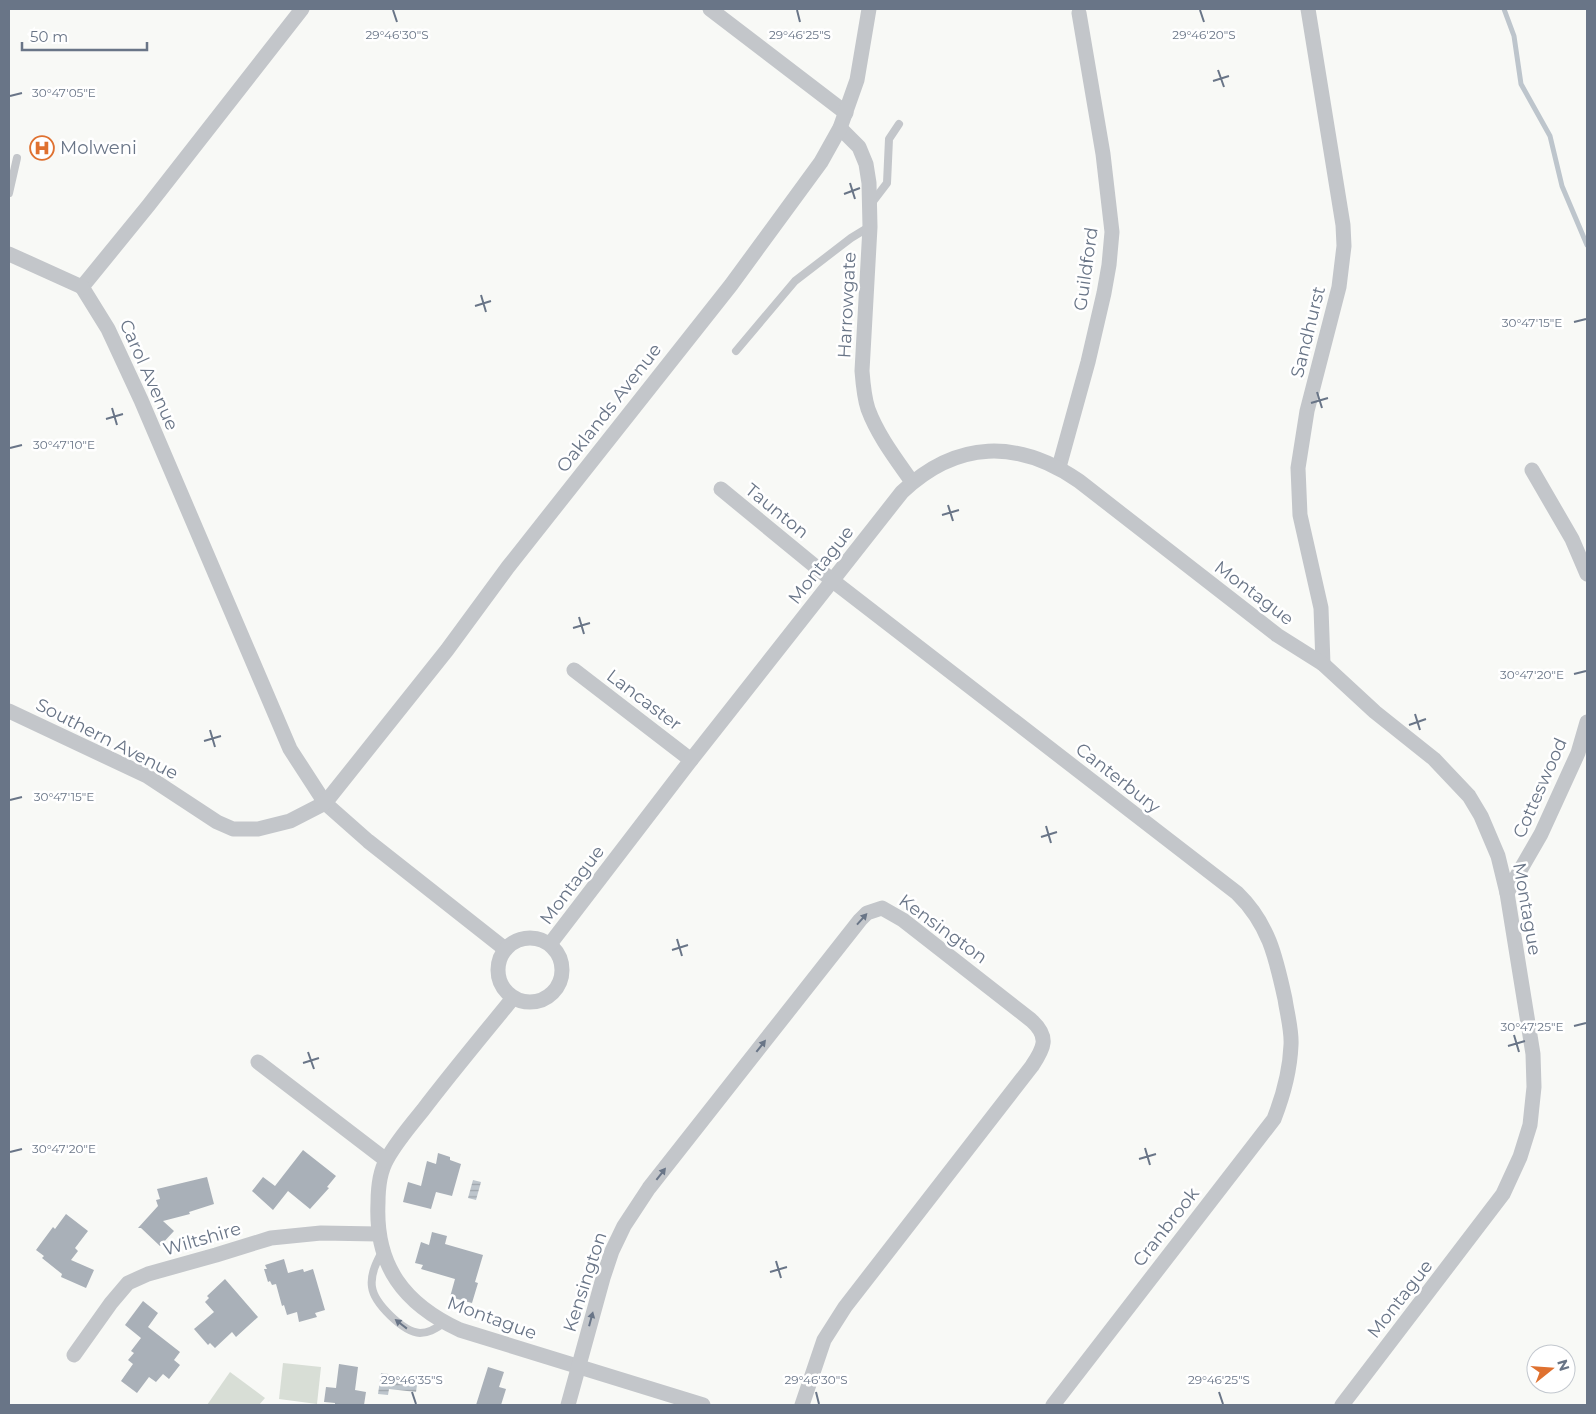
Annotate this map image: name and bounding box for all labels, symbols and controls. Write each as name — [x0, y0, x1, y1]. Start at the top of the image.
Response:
scale bar — [22, 20, 148, 52]
text: 50 m — [30, 27, 68, 46]
text: 29°46'30"S — [365, 27, 429, 42]
text: 29°46'25"S — [769, 27, 831, 42]
text: 29°46'20"S — [1172, 27, 1236, 42]
text: 30°47'05"E — [32, 85, 96, 100]
hospital icon: Molweni — [29, 135, 55, 161]
place label: Molweni — [60, 137, 137, 159]
street label: Guildford — [1069, 226, 1103, 312]
street label: Harrowgate — [833, 251, 861, 359]
street label: Sandhurst — [1286, 284, 1330, 380]
text: 30°47'15"E — [1502, 315, 1562, 330]
street label: Carol Avenue — [115, 316, 183, 434]
street label: Oaklands Avenue — [552, 339, 666, 477]
text: 30°47'10"E — [33, 437, 95, 452]
street label: Taunton — [741, 479, 813, 543]
street label: Montague — [784, 521, 859, 609]
street label: Montague — [1210, 556, 1298, 630]
street label: Lancaster — [602, 665, 686, 735]
text: 30°47'20"E — [1500, 667, 1564, 682]
street label: Southern Avenue — [32, 694, 182, 784]
street label: Cotteswood — [1508, 734, 1572, 842]
street label: Canterbury — [1071, 738, 1165, 818]
text: 30°47'15"E — [34, 789, 94, 804]
street label: Montague — [535, 841, 609, 929]
street label: Montague — [1508, 861, 1546, 957]
street label: Kensington — [894, 890, 992, 968]
one-way arrow — [856, 914, 868, 926]
text: 30°47'25"E — [1501, 1019, 1563, 1034]
one-way arrow — [756, 1040, 767, 1053]
text: 30°47'20"E — [32, 1141, 96, 1156]
one-way arrow — [655, 1168, 666, 1181]
street label: Cranbrook — [1128, 1183, 1204, 1271]
street label: Wiltshire — [160, 1217, 244, 1261]
street label: Kensington — [558, 1229, 612, 1335]
street label: Montague — [1363, 1255, 1438, 1343]
street label: Montague — [444, 1292, 540, 1344]
one-way arrow — [588, 1312, 596, 1327]
one-way arrow — [394, 1318, 407, 1329]
north arrow — [1526, 1344, 1576, 1394]
text: N — [1553, 1357, 1574, 1373]
text: 29°46'35"S — [381, 1372, 443, 1387]
text: 29°46'30"S — [784, 1372, 848, 1387]
text: 29°46'25"S — [1188, 1372, 1250, 1387]

